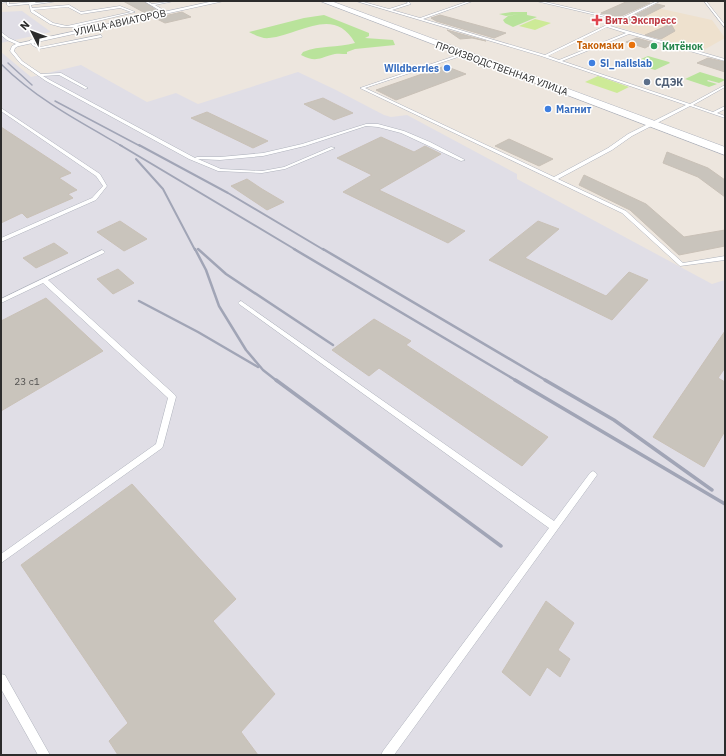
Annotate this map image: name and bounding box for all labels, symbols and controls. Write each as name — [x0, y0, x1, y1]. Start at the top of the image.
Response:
street label: УЛИЦА АВИАТОРОВ — [73, 6, 167, 39]
north arrow — [12, 12, 52, 52]
place label: Вита Экспресс — [605, 14, 676, 27]
marker: Вита Экспресс — [592, 15, 602, 25]
text: N — [17, 18, 32, 33]
street label: ПРОИЗВОДСТВЕННАЯ УЛИЦА — [434, 38, 570, 99]
place label: Такомаки — [577, 39, 624, 52]
marker: Такомаки — [627, 40, 637, 50]
place label: Китёнок — [662, 40, 703, 53]
marker: Китёнок — [649, 41, 659, 51]
place label: Si_nailslab — [600, 57, 652, 70]
marker: Si_nailslab — [587, 58, 597, 68]
place label: Wildberries — [384, 62, 439, 75]
marker: Wildberries — [442, 63, 452, 73]
place label: СДЭК — [655, 76, 683, 89]
marker: СДЭК — [642, 77, 652, 87]
place label: Магнит — [556, 103, 592, 116]
marker: Магнит — [543, 104, 553, 114]
house number: 23 с1 — [14, 375, 40, 388]

